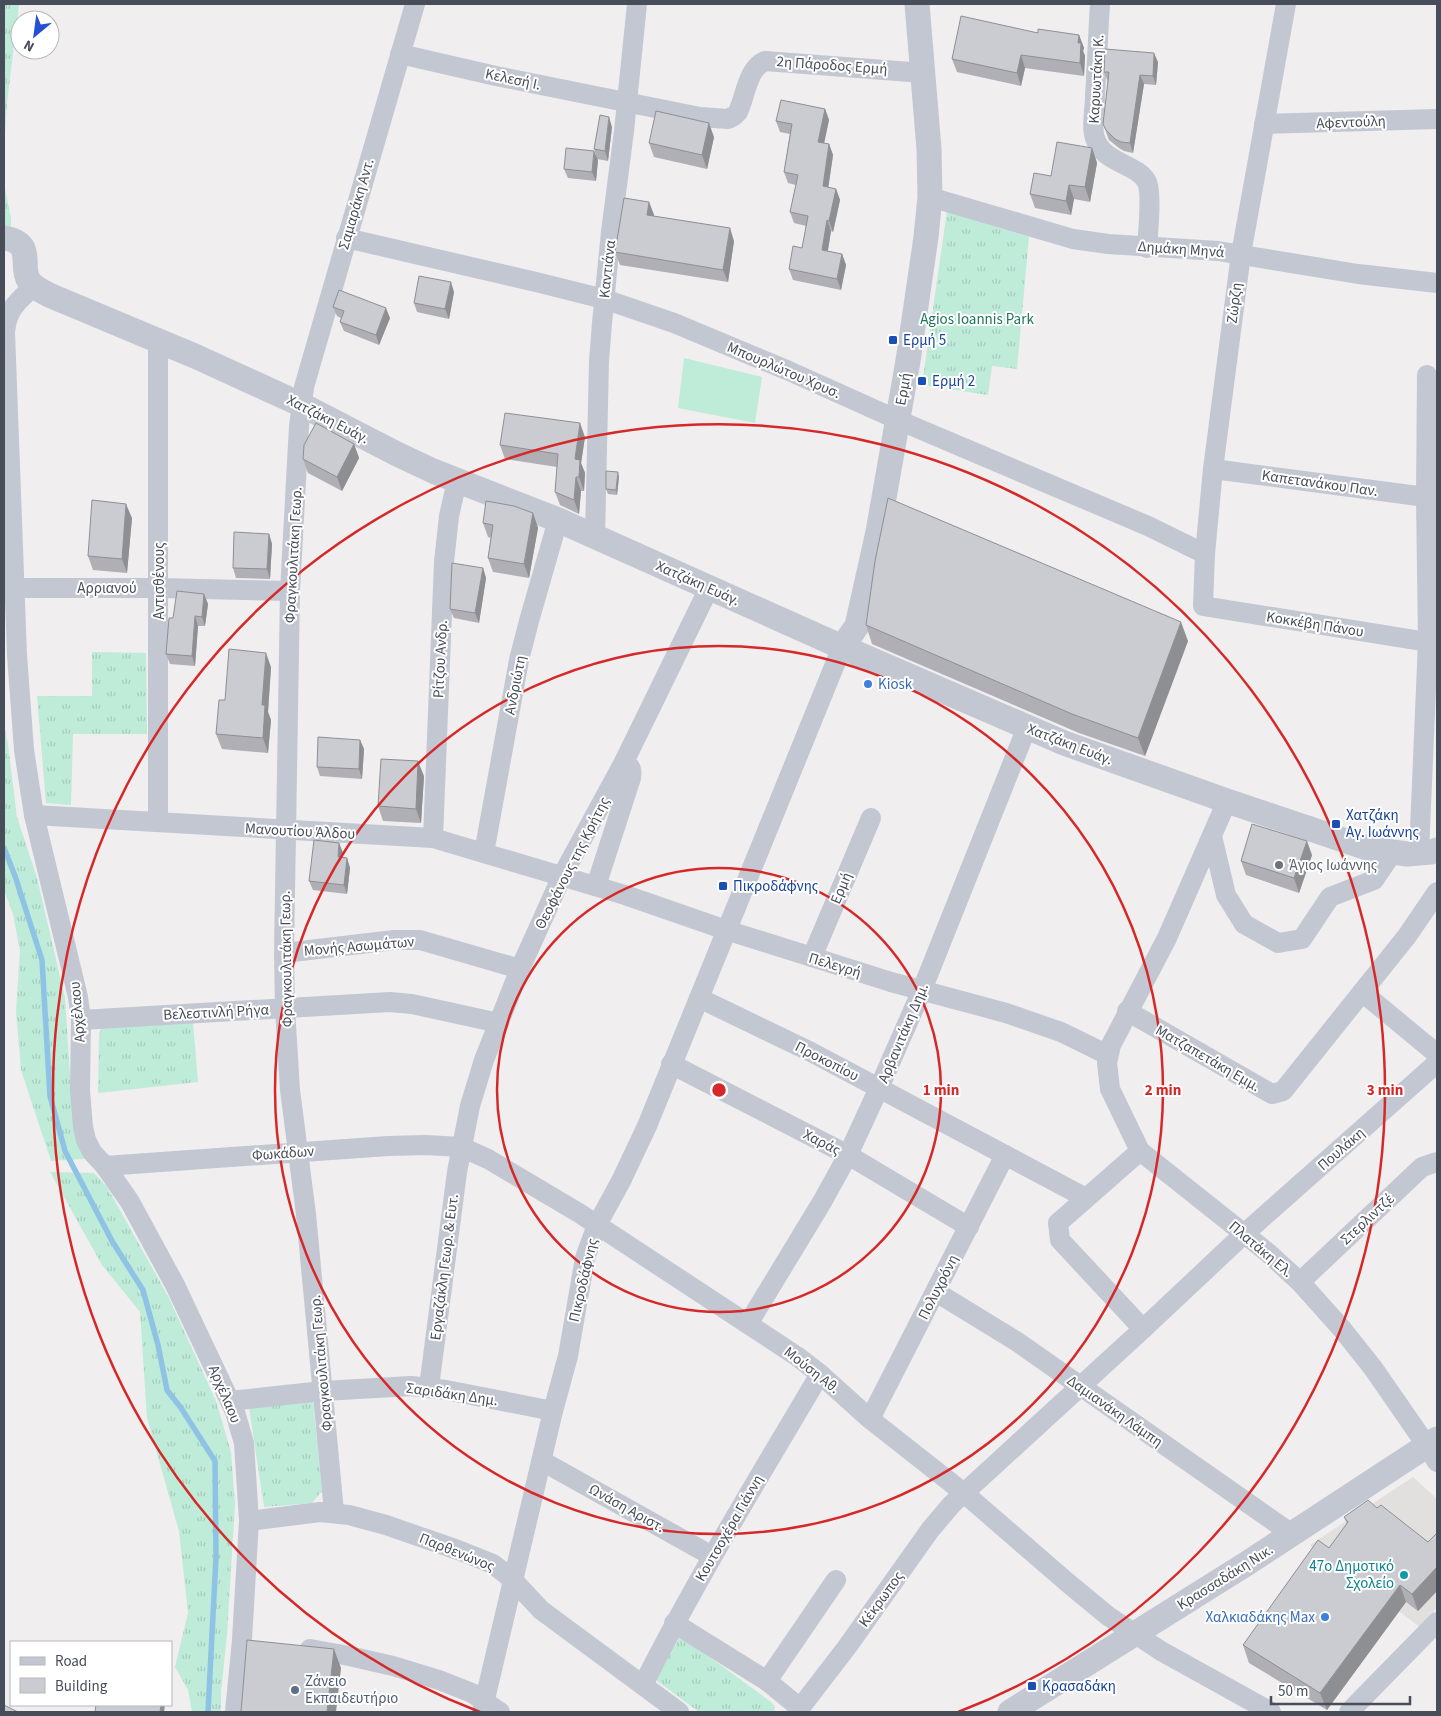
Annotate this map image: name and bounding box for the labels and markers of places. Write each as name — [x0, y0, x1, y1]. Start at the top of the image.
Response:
place label: Ερμή 5 — [903, 330, 946, 351]
marker: Ερμή 5 — [887, 334, 899, 346]
place label: Ερμή 2 — [932, 371, 975, 392]
marker: Ερμή 2 — [916, 375, 928, 387]
place label: Kiosk — [878, 674, 913, 695]
marker: Kiosk — [862, 678, 874, 690]
place label: Χατζάκη Αγ. Ιωάννης — [1346, 805, 1420, 843]
marker: Χατζάκη Αγ. Ιωάννης — [1330, 818, 1342, 830]
place label: Άγιος Ιωάννης — [1289, 855, 1378, 876]
marker: Άγιος Ιωάννης — [1273, 859, 1285, 871]
place label: Πικροδάφνης — [733, 876, 819, 897]
marker: Πικροδάφνης — [717, 880, 729, 892]
centre of rings — [710, 1081, 728, 1099]
place label: 47ο Δημοτικό Σχολείο — [1309, 1556, 1394, 1594]
marker: 47ο Δημοτικό Σχολείο — [1398, 1569, 1410, 1581]
place label: Χαλκιαδάκης Max — [1205, 1607, 1315, 1628]
marker: Χαλκιαδάκης Max — [1319, 1611, 1331, 1623]
place label: Ζάνειο Εκπαιδευτήριο — [305, 1671, 398, 1709]
place label: Κρασαδάκη — [1042, 1676, 1116, 1697]
marker: Κρασαδάκη — [1026, 1680, 1038, 1692]
marker: Ζάνειο Εκπαιδευτήριο — [289, 1684, 301, 1696]

